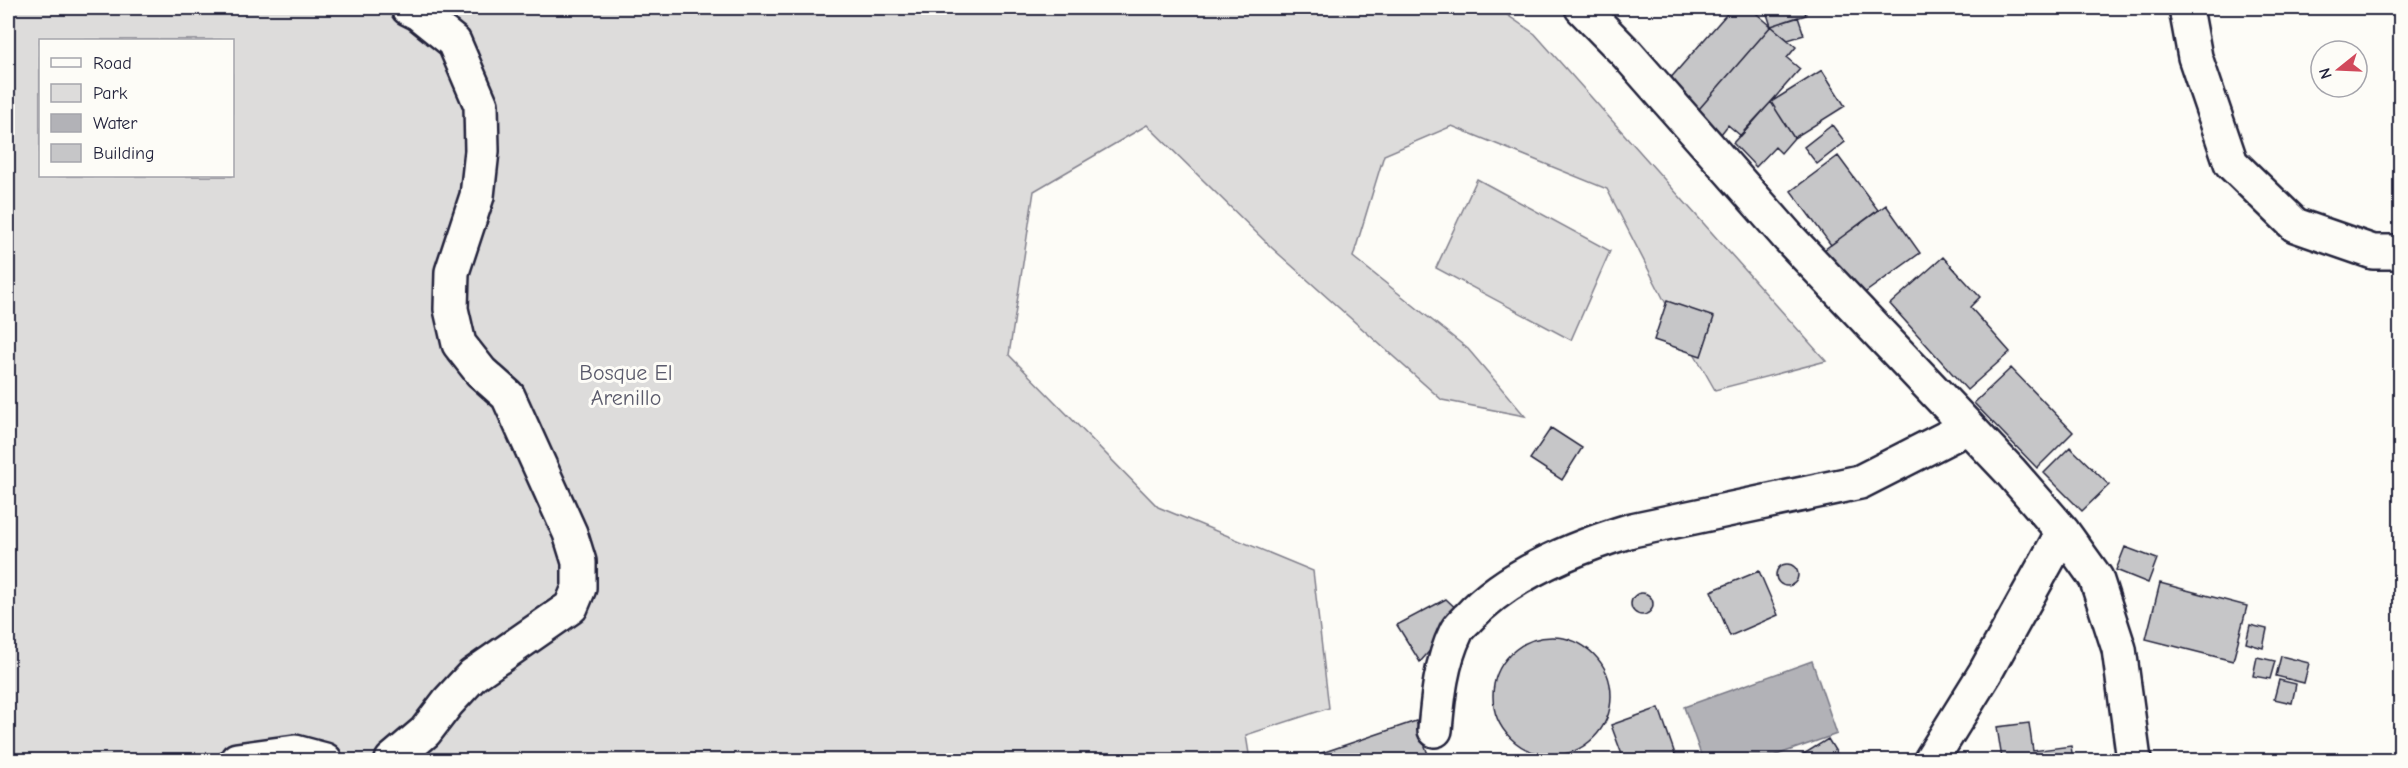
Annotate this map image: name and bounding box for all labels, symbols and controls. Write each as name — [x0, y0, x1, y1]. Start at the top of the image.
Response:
legend — [39, 39, 234, 177]
north arrow — [2309, 39, 2369, 99]
text: Road — [93, 53, 132, 74]
text: N — [2316, 66, 2336, 81]
text: Park — [93, 83, 128, 104]
text: Water — [93, 113, 138, 134]
text: Building — [93, 143, 155, 164]
park label: Bosque El Arenillo — [579, 360, 673, 411]

